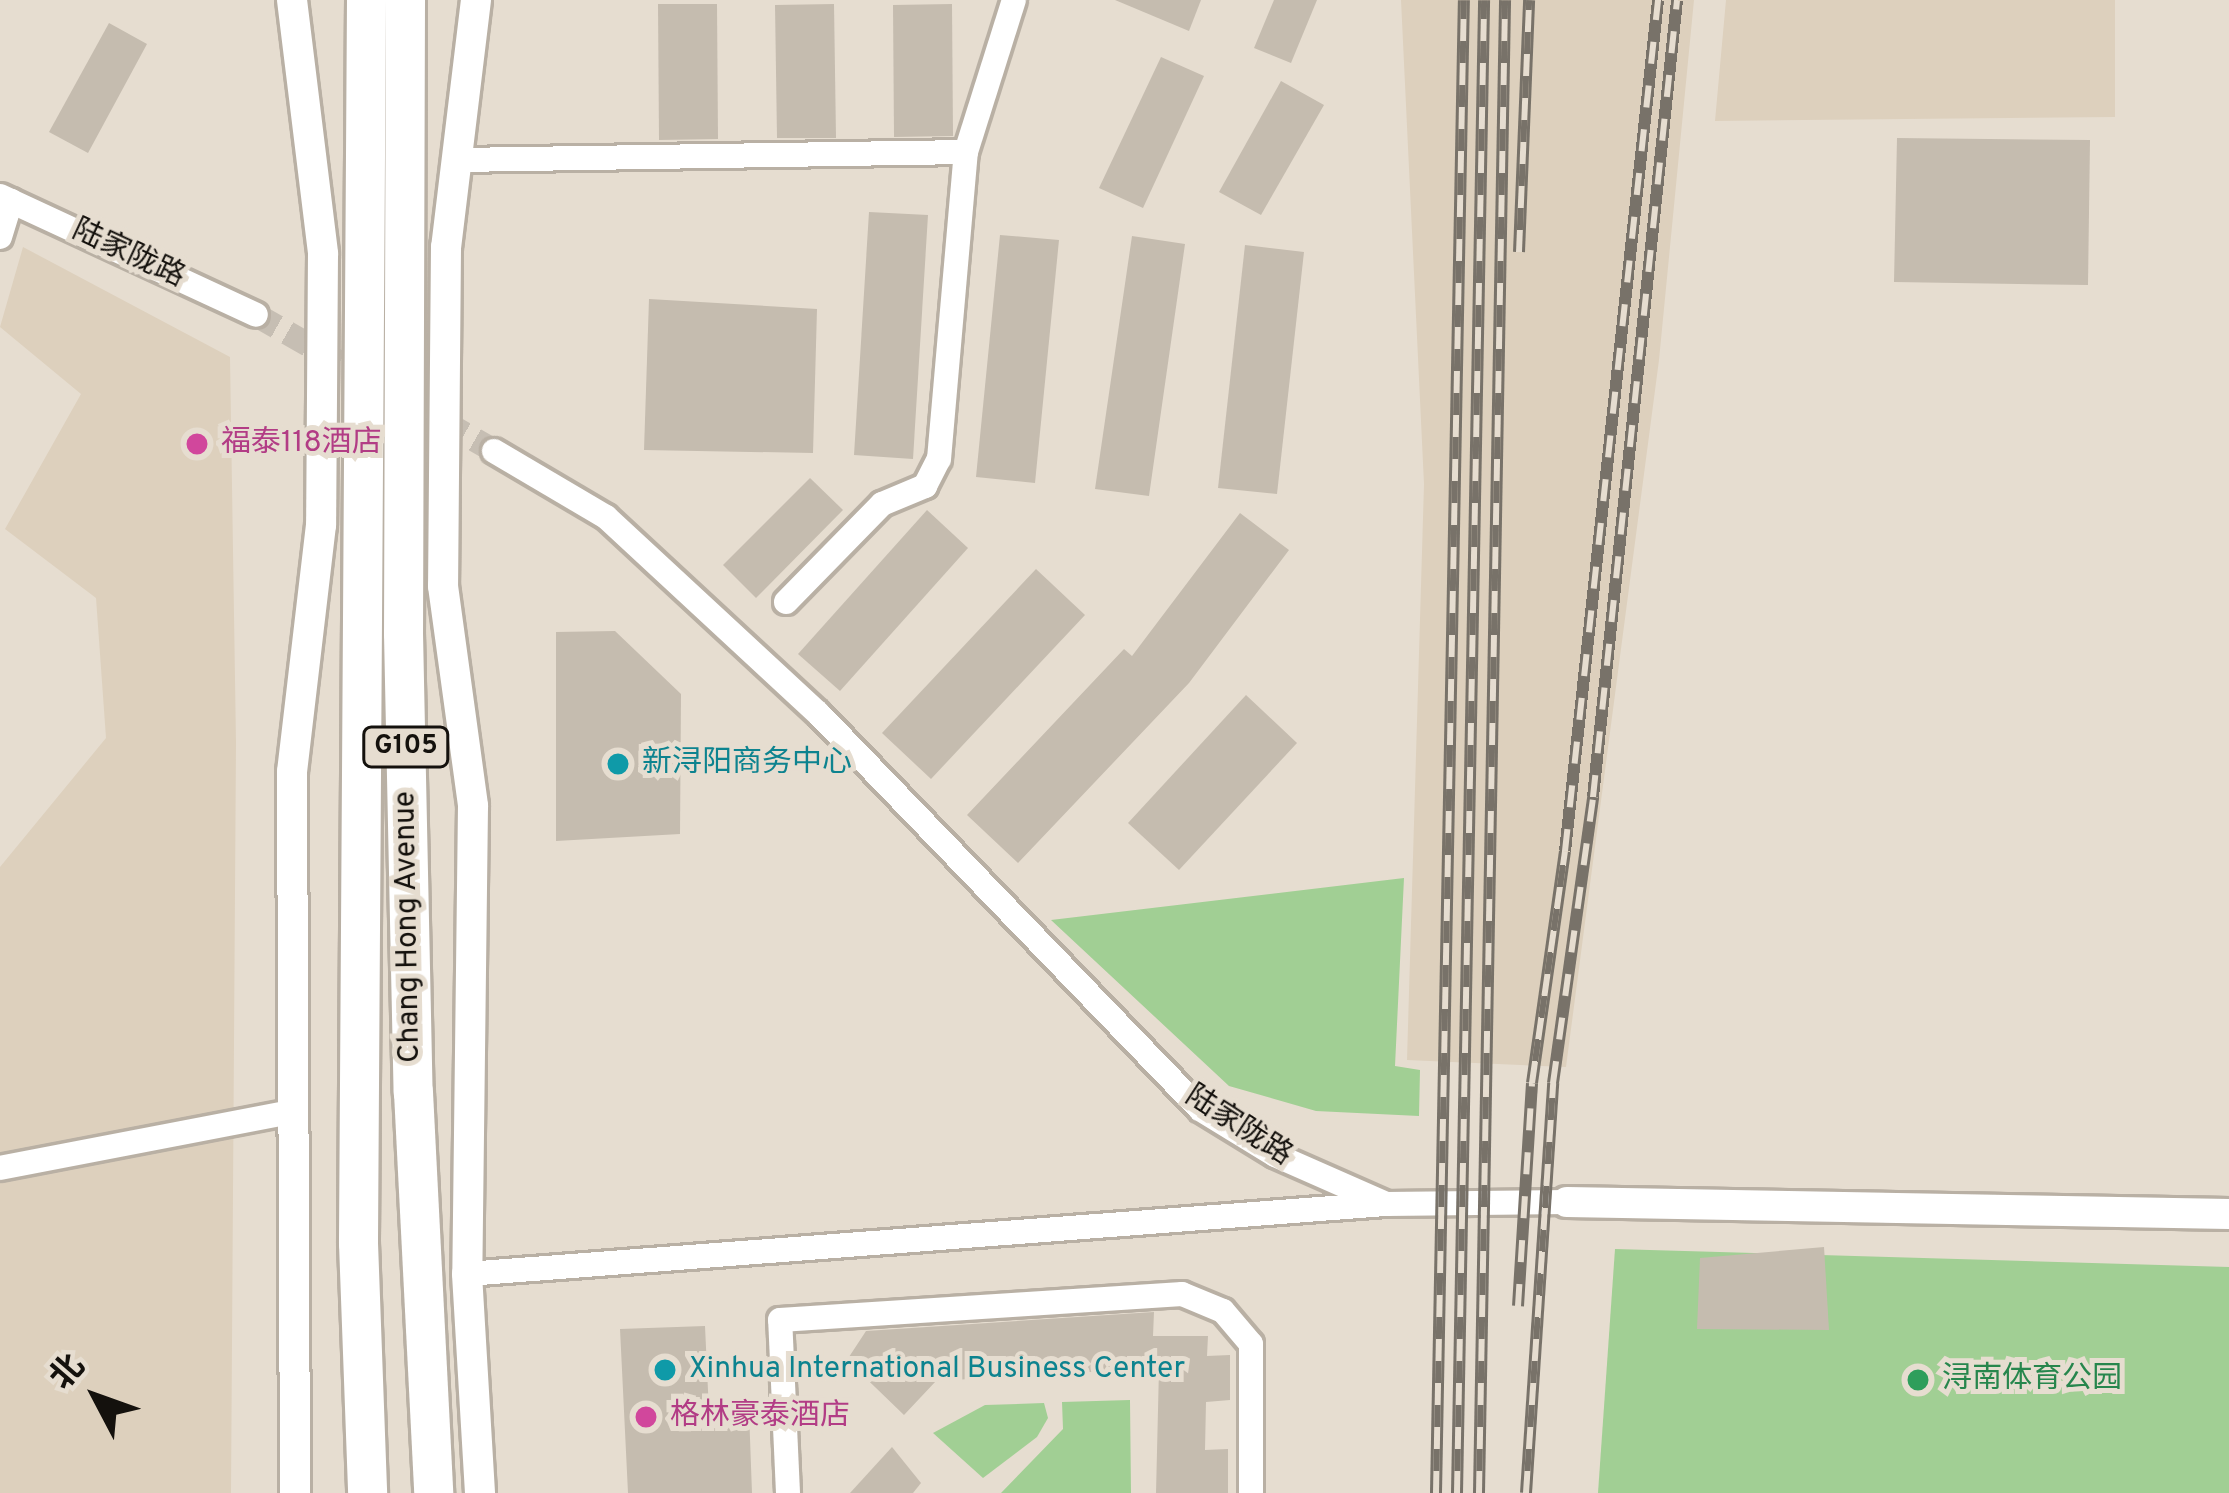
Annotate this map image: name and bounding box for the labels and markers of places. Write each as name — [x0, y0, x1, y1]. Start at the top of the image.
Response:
place label: 福泰118酒店 — [221, 426, 382, 462]
marker: 福泰118酒店 — [184, 431, 210, 457]
place label: 新浔阳商务中心 — [642, 746, 852, 782]
marker: 新浔阳商务中心 — [605, 751, 631, 777]
place label: Xinhua International Business Center — [689, 1352, 1185, 1388]
marker: Xinhua International Business Center — [652, 1357, 678, 1383]
place label: 浔南体育公园 — [1942, 1362, 2122, 1398]
marker: 浔南体育公园 — [1905, 1367, 1931, 1393]
place label: 格林豪泰酒店 — [670, 1399, 850, 1435]
marker: 格林豪泰酒店 — [633, 1404, 659, 1430]

